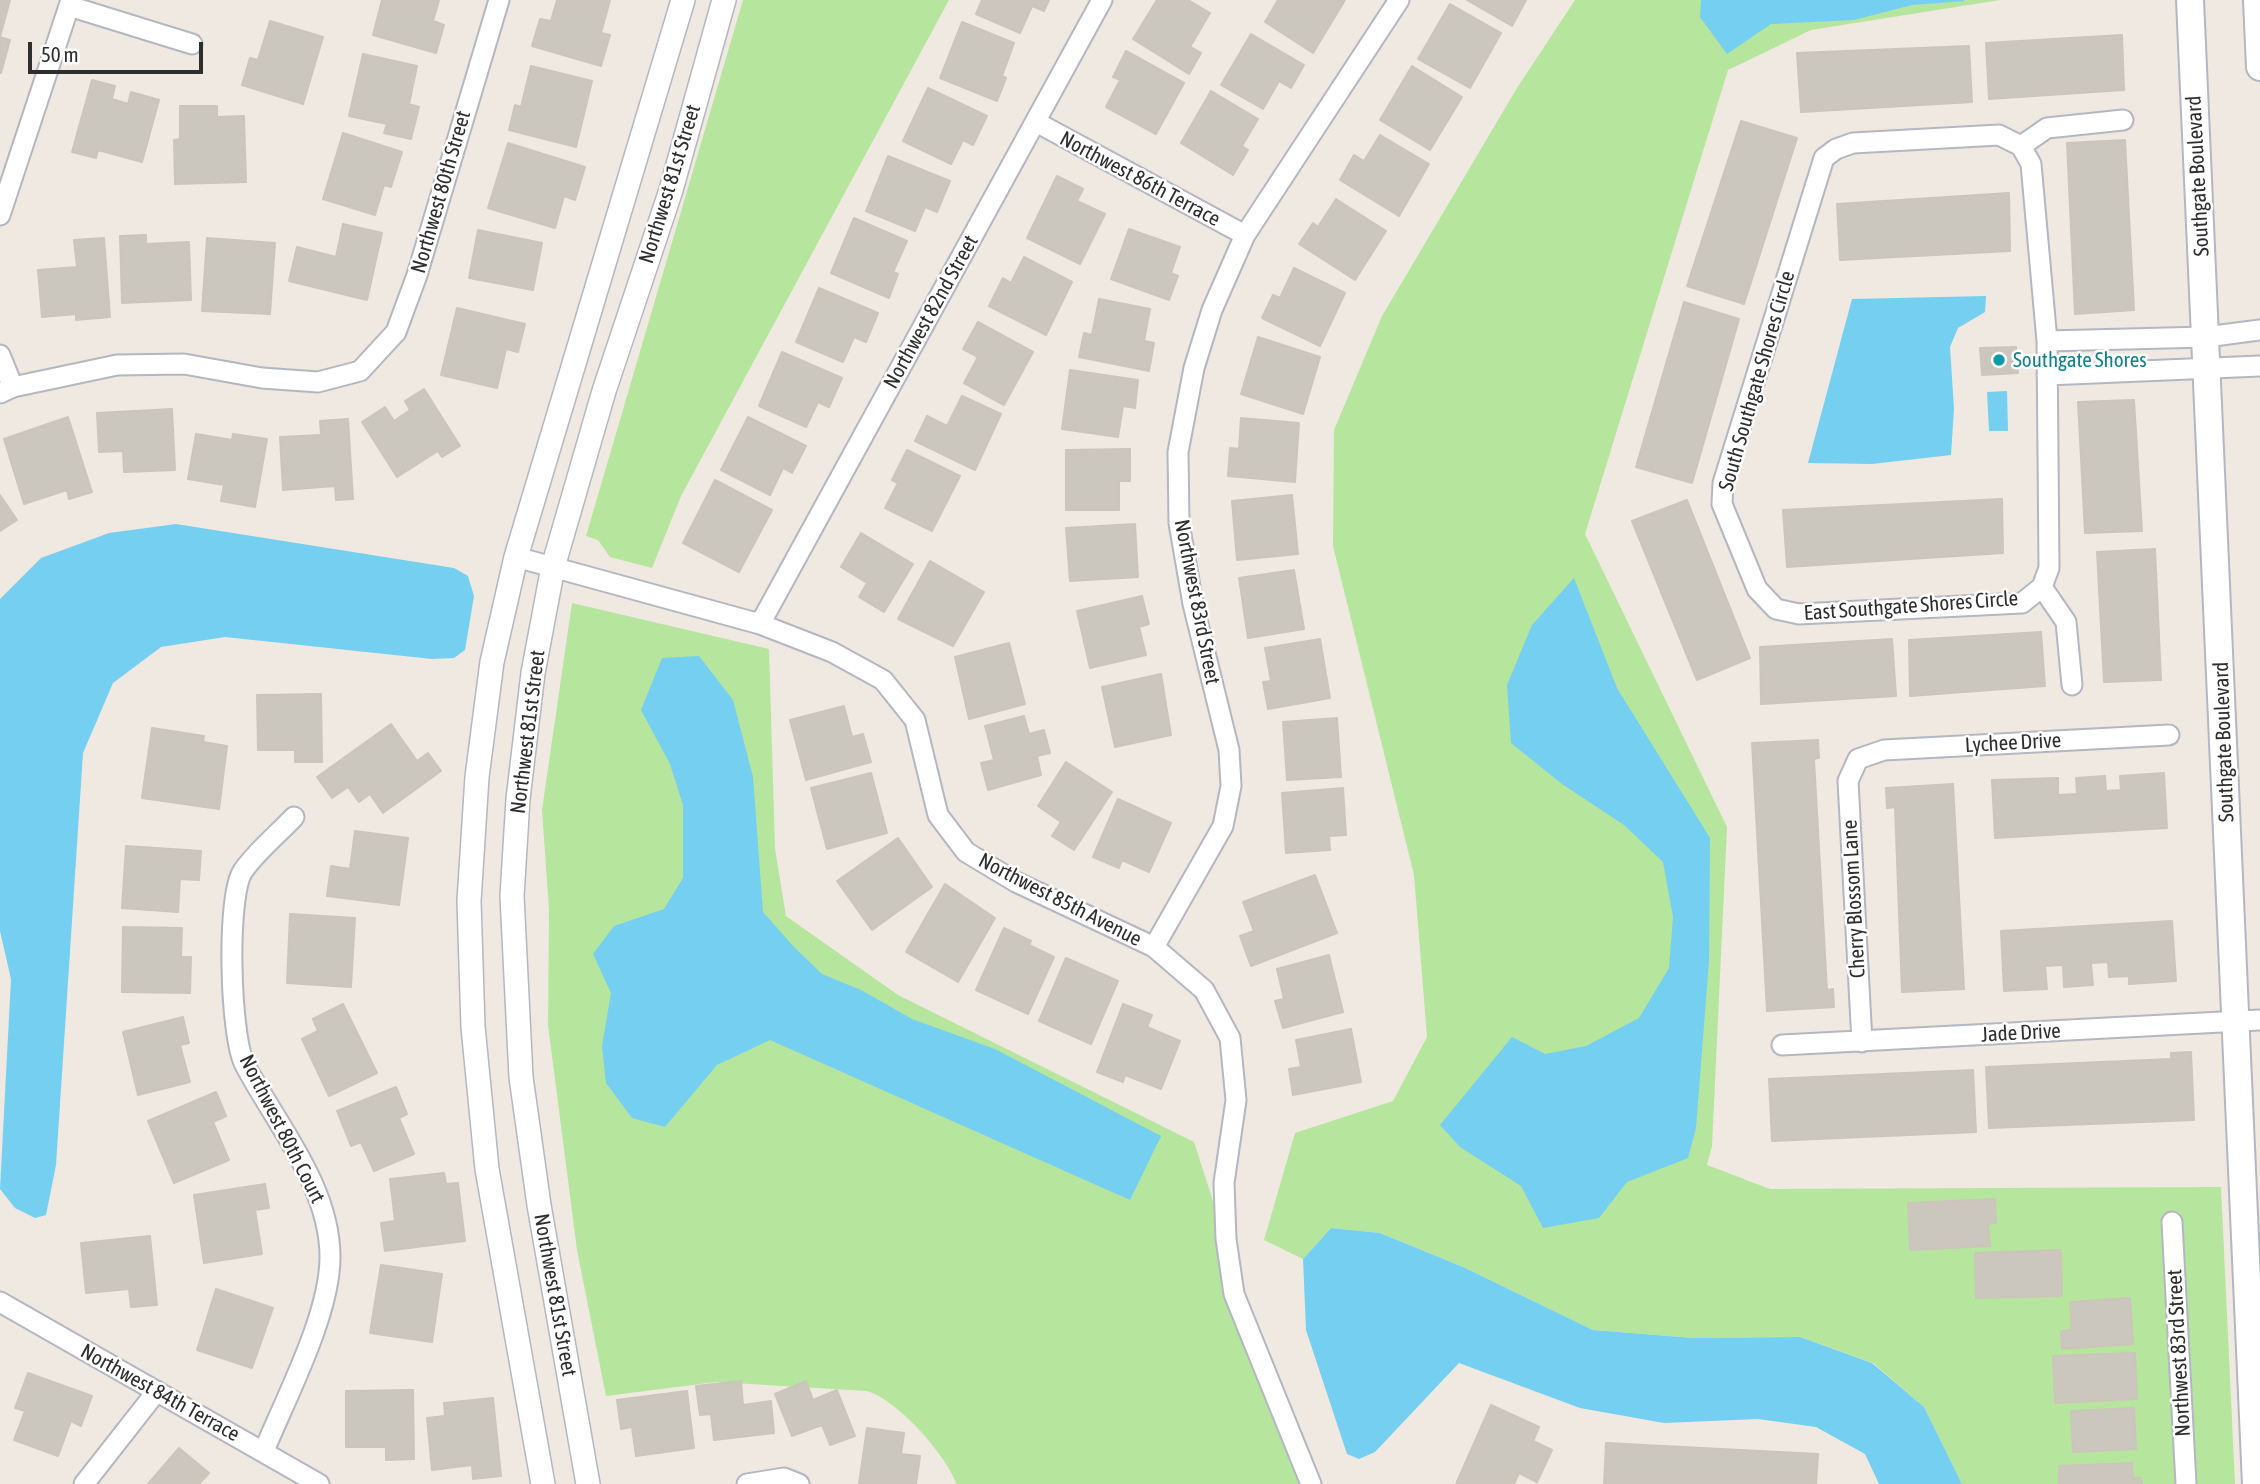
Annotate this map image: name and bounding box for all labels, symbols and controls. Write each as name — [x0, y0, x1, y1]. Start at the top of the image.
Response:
scale bar — [32, 28, 206, 72]
text: 50 m — [41, 42, 79, 66]
street label: Southgate Boulevard — [2181, 95, 2215, 257]
street label: Northwest 81st Street — [634, 102, 706, 266]
street label: Northwest 80th Street — [406, 108, 476, 276]
street label: Northwest 86th Terrace — [1055, 126, 1225, 232]
street label: Northwest 82nd Street — [878, 231, 984, 393]
street label: South Southgate Shores Circle — [1714, 268, 1800, 494]
place label: Southgate Shores — [2013, 347, 2147, 373]
marker: Southgate Shores — [1991, 352, 2007, 368]
street label: Northwest 83rd Street — [1169, 517, 1225, 687]
street label: East Southgate Shores Circle — [1803, 586, 2019, 626]
street label: Northwest 81st Street — [505, 649, 551, 815]
street label: Southgate Boulevard — [2209, 661, 2239, 823]
street label: Lychee Drive — [1964, 728, 2062, 758]
street label: Cherry Blossom Lane — [1837, 819, 1871, 979]
street label: Northwest 85th Avenue — [974, 848, 1146, 952]
street label: Jade Drive — [1981, 1018, 2061, 1048]
street label: Northwest 80th Court — [234, 1051, 330, 1207]
street label: Northwest 81st Street — [528, 1212, 582, 1378]
street label: Northwest 83rd Street — [2162, 1269, 2196, 1437]
street label: Northwest 84th Terrace — [76, 1339, 244, 1447]

